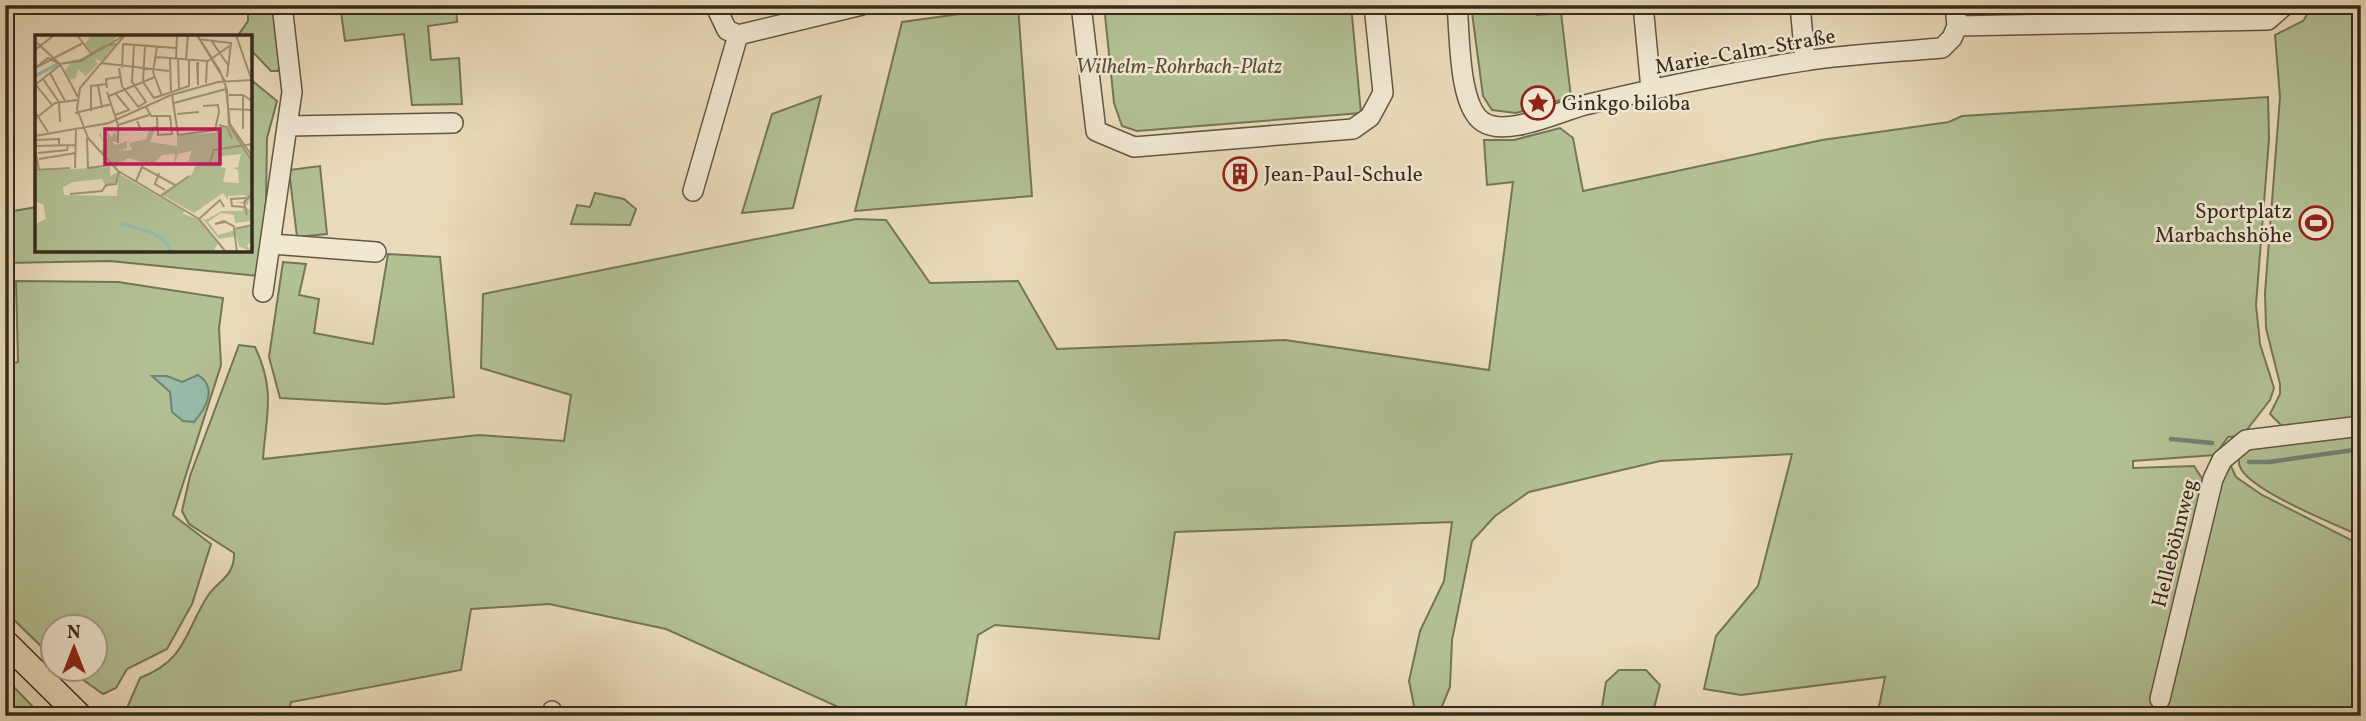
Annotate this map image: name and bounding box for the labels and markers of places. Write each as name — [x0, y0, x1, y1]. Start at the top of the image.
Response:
place icon: Ginkgo biloba — [1519, 84, 1557, 122]
place label: Ginkgo biloba — [1562, 90, 1691, 119]
building icon: Jean-Paul-Schule — [1221, 155, 1259, 193]
place label: Jean-Paul-Schule — [1264, 161, 1423, 190]
place label: Sportplatz Marbachshöhe — [2155, 198, 2292, 251]
sports icon: Sportplatz Marbachshöhe — [2297, 204, 2335, 242]

